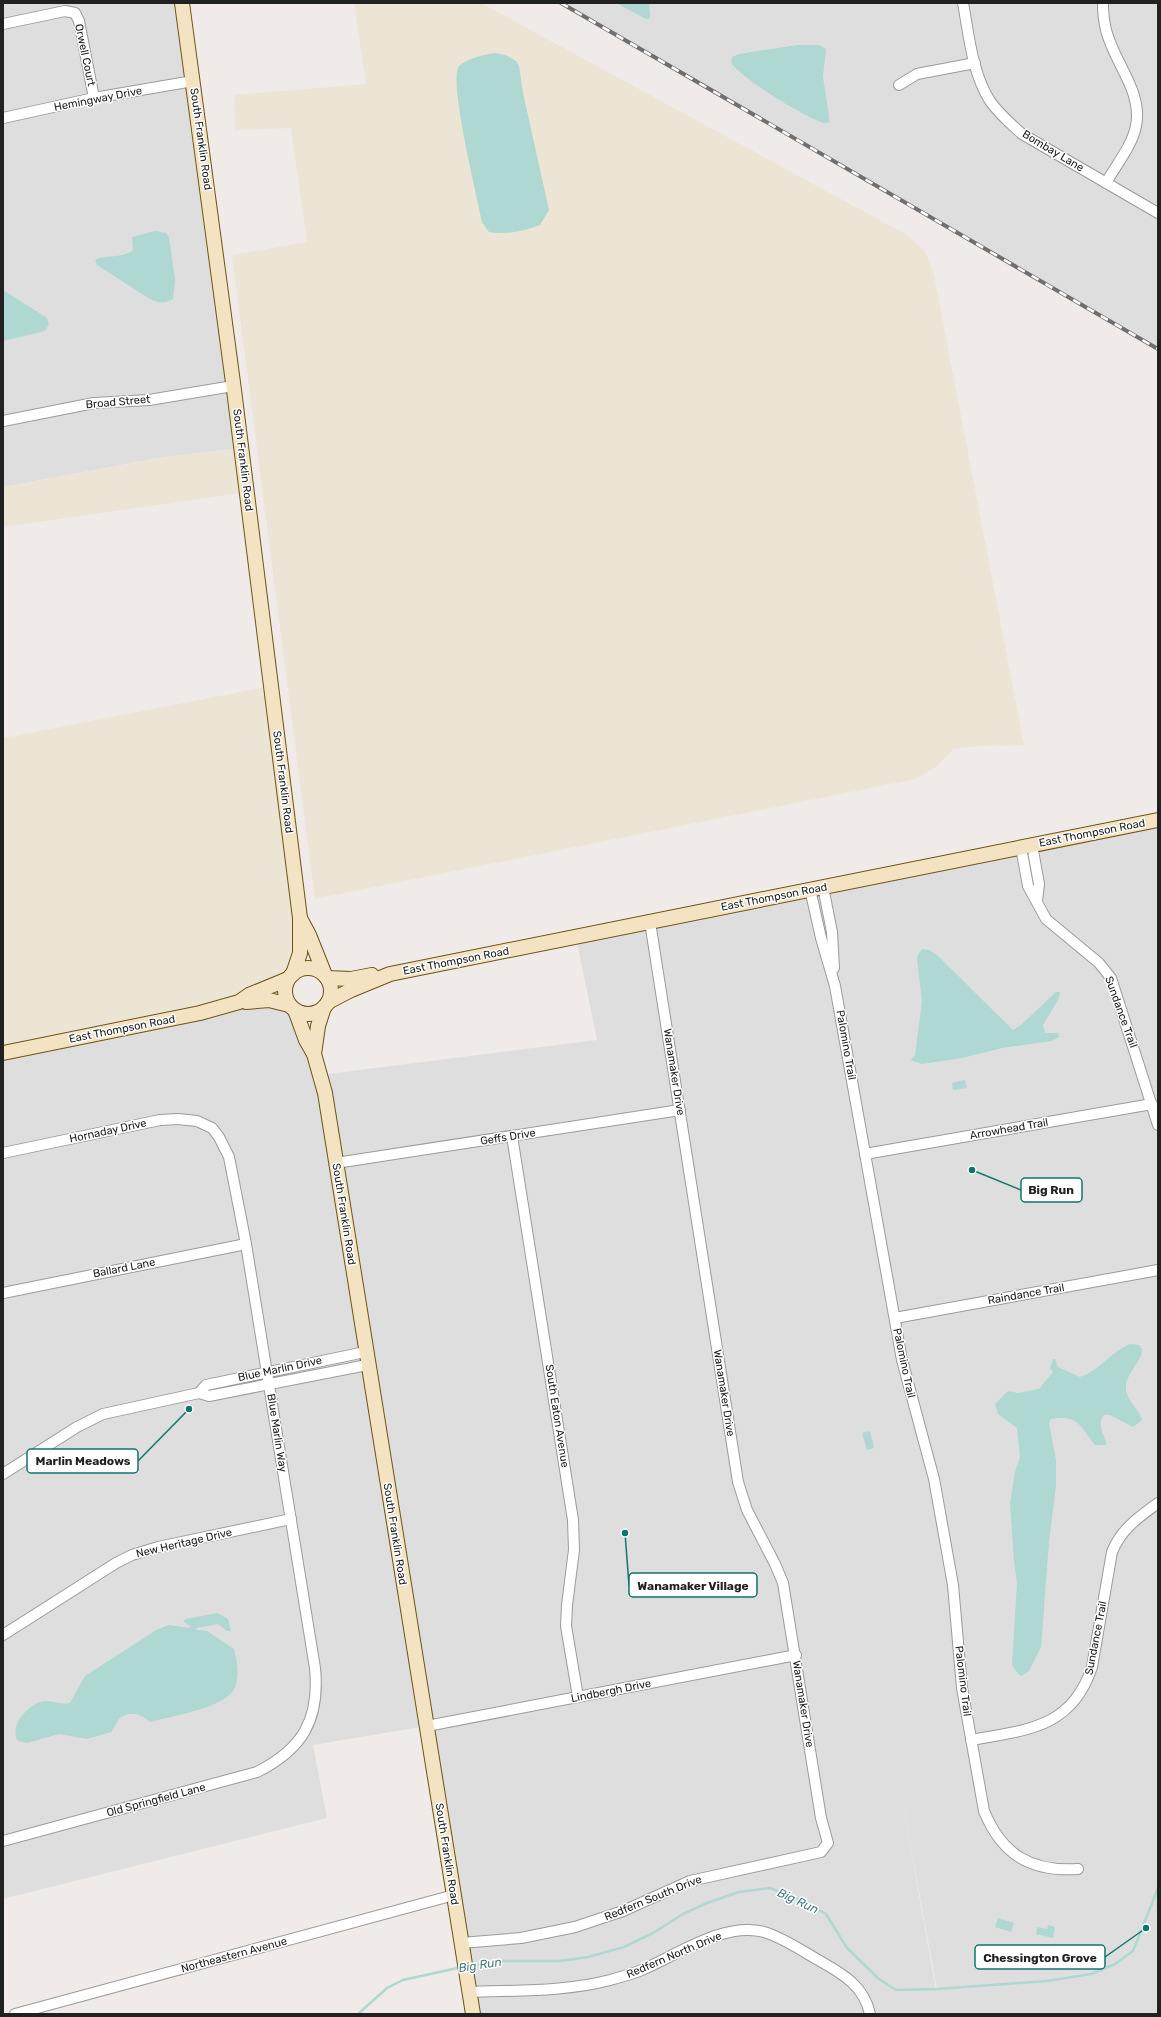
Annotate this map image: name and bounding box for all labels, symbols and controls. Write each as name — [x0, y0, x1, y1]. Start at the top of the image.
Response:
street label: Orwell Court — [72, 23, 98, 88]
street label: Hemingway Drive — [53, 84, 143, 114]
street label: South Franklin Road — [187, 87, 215, 191]
street label: Bombay Lane — [1020, 128, 1086, 174]
street label: Broad Street — [85, 393, 152, 411]
street label: South Franklin Road — [230, 408, 256, 512]
street label: South Franklin Road — [270, 730, 296, 834]
street label: East Thompson Road — [1038, 816, 1146, 850]
street label: East Thompson Road — [720, 880, 828, 914]
street label: East Thompson Road — [402, 944, 510, 978]
street label: Sundance Trail — [1102, 975, 1140, 1049]
street label: Palomino Trail — [833, 1009, 859, 1081]
street label: East Thompson Road — [68, 1012, 176, 1046]
street label: Wanamaker Drive — [661, 1028, 687, 1116]
street label: Hornaday Drive — [68, 1116, 148, 1146]
street label: Arrowhead Trail — [969, 1116, 1049, 1142]
street label: Geffs Drive — [479, 1126, 537, 1148]
street label: South Franklin Road — [330, 1162, 358, 1266]
callout: Big Run — [1021, 1178, 1082, 1202]
text: Big Run — [1028, 1183, 1074, 1197]
street label: Ballard Lane — [92, 1256, 156, 1280]
street label: Raindance Trail — [987, 1281, 1065, 1307]
street label: Palomino Trail — [890, 1327, 918, 1399]
street label: Wanamaker Drive — [711, 1349, 737, 1437]
street label: Blue Marlin Drive — [237, 1354, 323, 1384]
street label: South Eaton Avenue — [542, 1363, 572, 1469]
street label: Blue Marlin Way — [264, 1393, 290, 1473]
callout: Marlin Meadows — [27, 1449, 138, 1473]
text: Marlin Meadows — [36, 1454, 131, 1468]
street label: South Franklin Road — [381, 1482, 409, 1586]
street label: New Heritage Drive — [135, 1526, 233, 1560]
callout: Wanamaker Village — [629, 1573, 757, 1597]
text: Wanamaker Village — [637, 1579, 749, 1593]
street label: Sundance Trail — [1082, 1600, 1110, 1676]
street label: Palomino Trail — [952, 1645, 974, 1717]
street label: Wanamaker Drive — [790, 1660, 816, 1748]
street label: Lindbergh Drive — [570, 1677, 652, 1705]
street label: Old Springfield Lane — [105, 1781, 207, 1819]
street label: South Franklin Road — [433, 1802, 461, 1906]
street label: Redfern South Drive — [603, 1873, 703, 1923]
water label: Big Run — [775, 1885, 821, 1917]
street label: Redfern North Drive — [625, 1929, 723, 1981]
street label: Northeastern Avenue — [180, 1935, 288, 1975]
callout: Chessington Grove — [975, 1945, 1105, 1969]
text: Chessington Grove — [983, 1951, 1097, 1965]
water label: Big Run — [457, 1955, 503, 1975]

